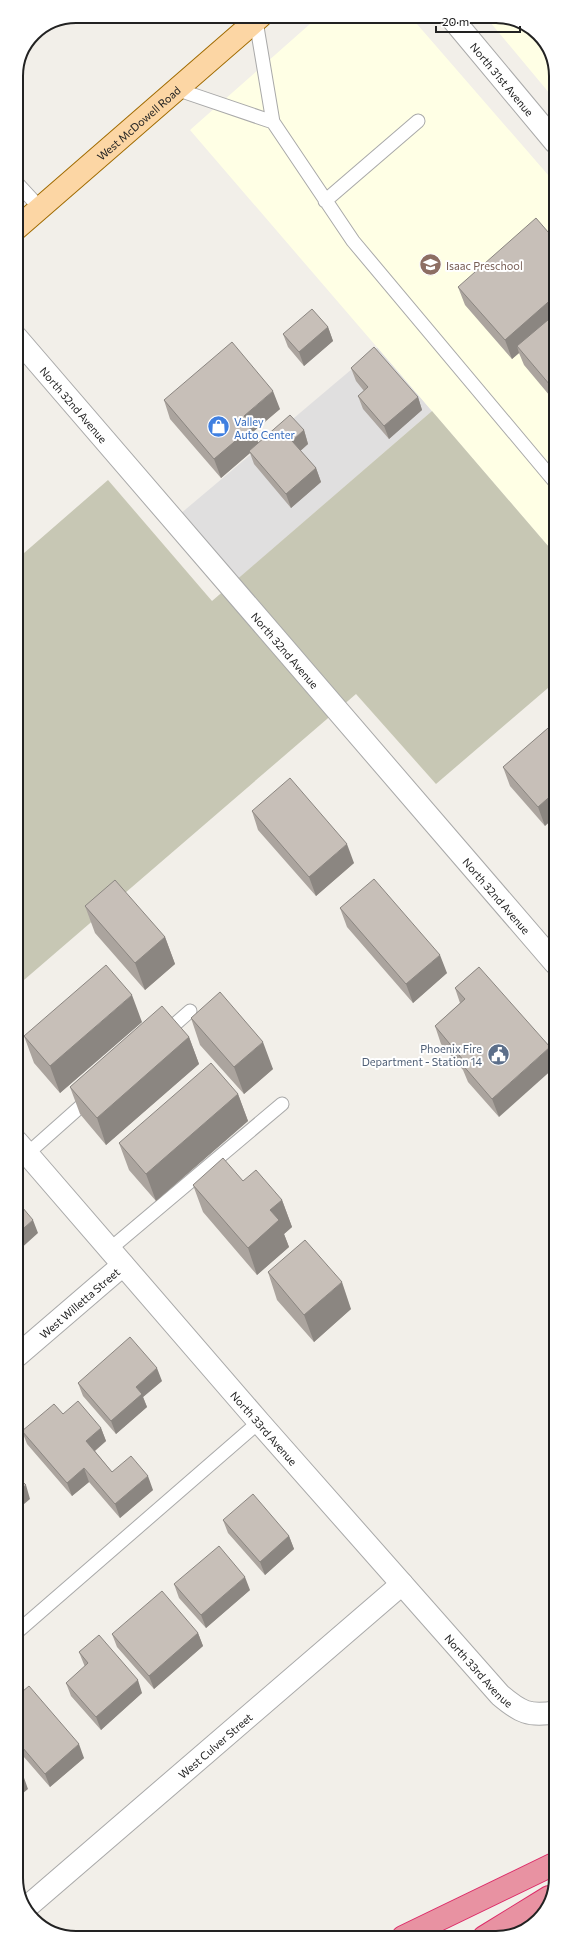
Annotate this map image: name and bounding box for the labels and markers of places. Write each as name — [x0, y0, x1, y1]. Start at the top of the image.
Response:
school or university icon: Isaac Preschool — [418, 252, 444, 278]
place label: Isaac Preschool — [446, 259, 523, 272]
shop icon: Valley Auto Center — [205, 414, 231, 440]
place label: Valley Auto Center — [234, 415, 296, 441]
public building icon: Phoenix Fire Department - Station 14 — [485, 1041, 511, 1067]
place label: Phoenix Fire Department - Station 14 — [362, 1042, 482, 1068]

